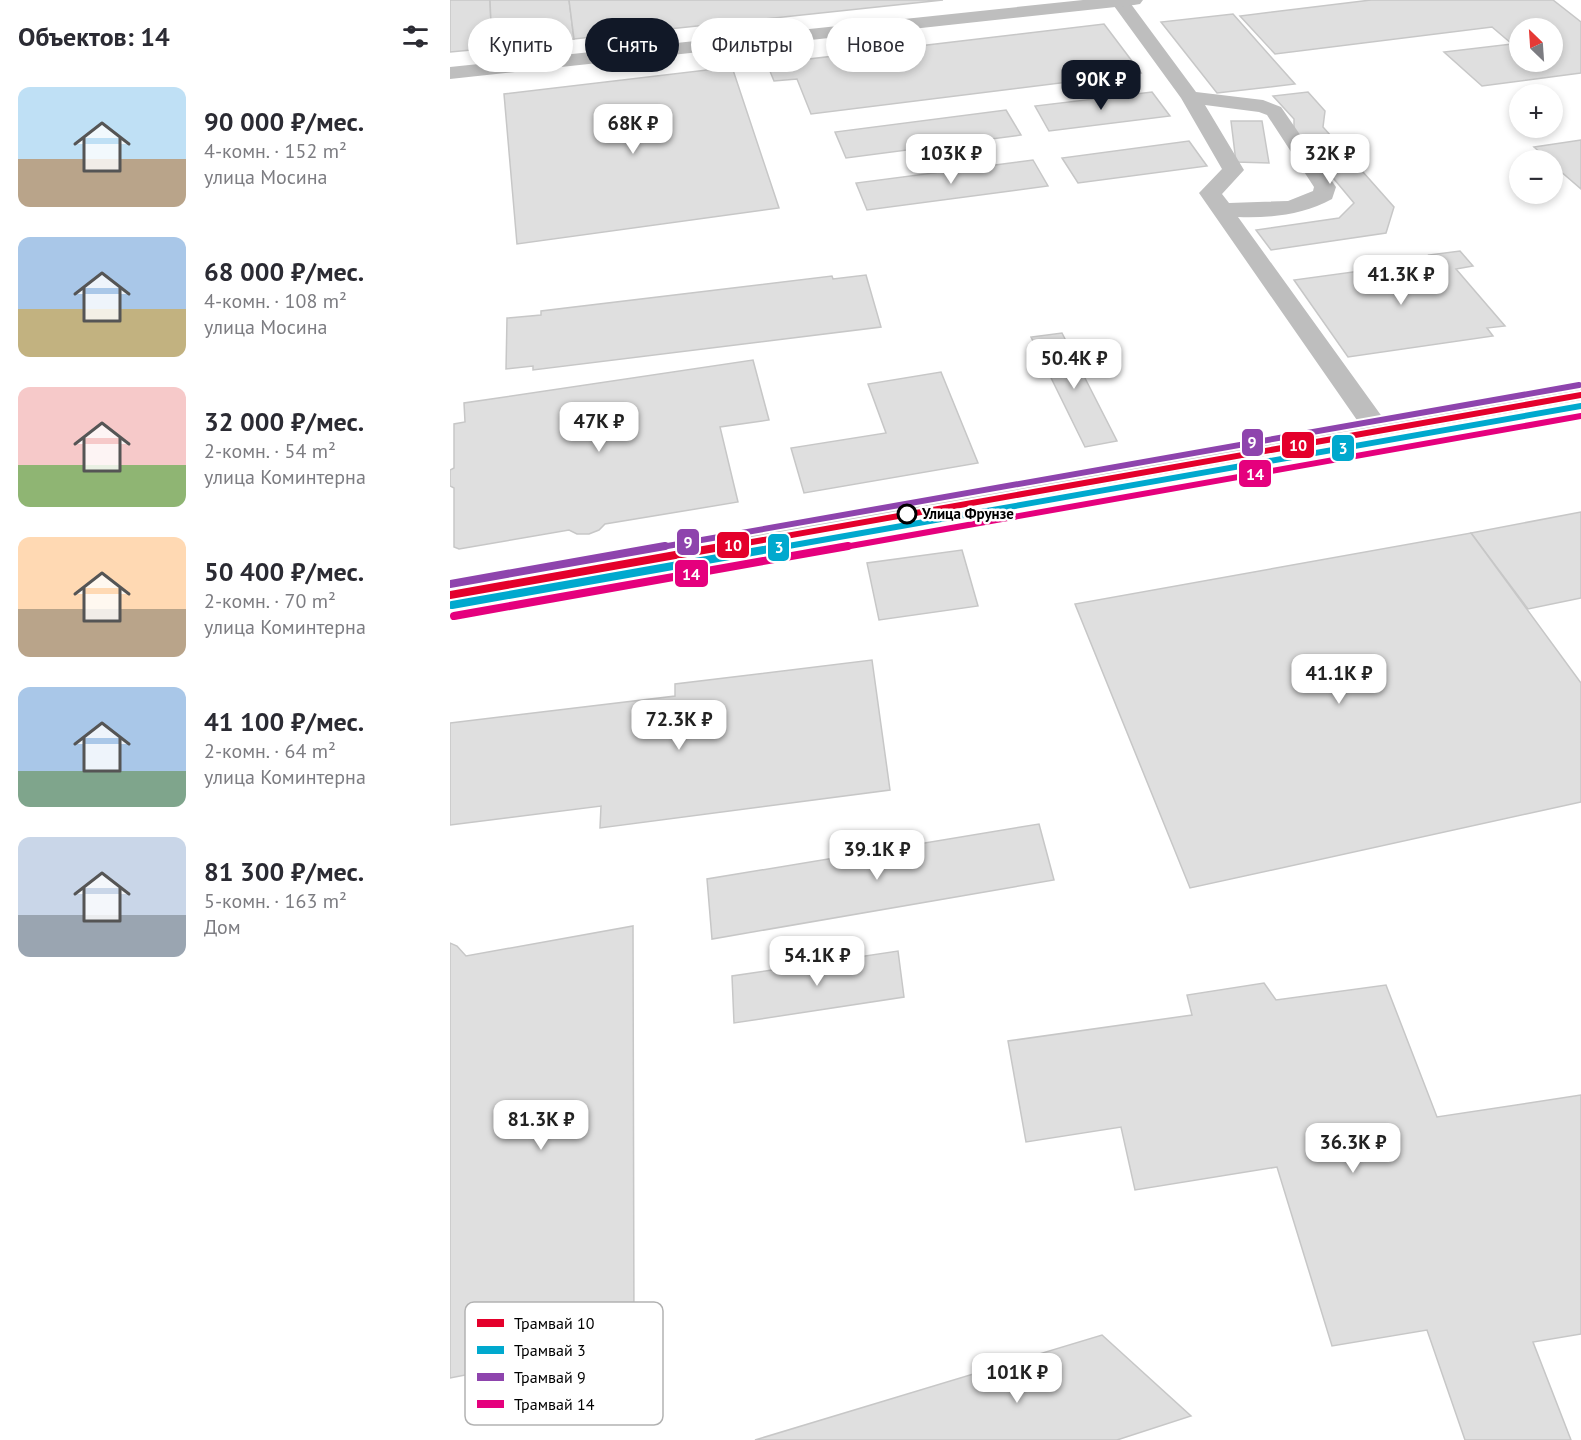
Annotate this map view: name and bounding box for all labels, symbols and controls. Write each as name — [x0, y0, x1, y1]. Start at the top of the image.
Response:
chip: Купить — [468, 18, 573, 72]
chip: Снять — [585, 18, 679, 72]
chip: Фильтры — [691, 18, 814, 72]
chip: Новое — [826, 18, 926, 72]
north arrow — [1509, 18, 1563, 72]
map controls — [1509, 18, 1563, 204]
text: Объектов: 14 — [18, 20, 170, 53]
icon: filters — [399, 20, 432, 53]
pin: 90K ₽ — [1059, 60, 1143, 111]
text: 90K ₽ — [1076, 66, 1126, 92]
button: + — [1509, 84, 1563, 138]
pin: 68K ₽ — [591, 104, 675, 155]
text: 90 000 ₽/мес. — [204, 105, 364, 138]
text: 68K ₽ — [608, 110, 658, 136]
icon: home — [66, 111, 138, 183]
pin: 103K ₽ — [902, 134, 1000, 185]
pin: 32K ₽ — [1288, 134, 1372, 185]
text: 4-комн. · 152 m² — [204, 138, 347, 164]
text: 103K ₽ — [920, 140, 982, 166]
text: 32K ₽ — [1305, 140, 1355, 166]
button: − — [1509, 150, 1563, 204]
text: улица Мосина — [204, 164, 327, 190]
text: 68 000 ₽/мес. — [204, 255, 364, 288]
pin: 41.3K ₽ — [1346, 255, 1456, 306]
icon: home — [66, 261, 138, 333]
text: 41.3K ₽ — [1367, 261, 1435, 287]
text: 4-комн. · 108 m² — [204, 288, 347, 314]
text: улица Мосина — [204, 314, 327, 340]
pin: 50.4K ₽ — [1019, 339, 1129, 390]
text: 50.4K ₽ — [1040, 345, 1108, 371]
pin: 47K ₽ — [557, 402, 641, 453]
text: 32 000 ₽/мес. — [204, 405, 364, 438]
text: 47K ₽ — [574, 408, 624, 434]
icon: home — [66, 411, 138, 483]
line badge: 9 — [1241, 428, 1264, 457]
line badge: 10 — [1281, 431, 1315, 459]
text: 9 — [1247, 432, 1257, 452]
line badge: 3 — [1331, 434, 1355, 462]
text: 10 — [1289, 435, 1307, 455]
text: 2-комн. · 54 m² — [204, 438, 336, 464]
text: 3 — [1338, 438, 1348, 458]
line badge: 14 — [1238, 459, 1272, 488]
text: улица Коминтерна — [204, 464, 366, 490]
text: 14 — [1246, 464, 1264, 484]
marker: Улица Фрунзе — [897, 504, 917, 524]
place label: Улица Фрунзе — [921, 504, 1014, 523]
line badge: 9 — [676, 528, 700, 556]
line badge: 10 — [716, 531, 750, 559]
text: 9 — [683, 532, 693, 552]
line badge: 3 — [767, 533, 790, 562]
text: 10 — [724, 535, 742, 555]
text: 3 — [774, 537, 784, 557]
text: 50 400 ₽/мес. — [204, 555, 364, 588]
line badge: 14 — [674, 559, 709, 588]
icon: home — [66, 561, 138, 633]
text: 14 — [682, 564, 700, 584]
text: 2-комн. · 70 m² — [204, 588, 336, 614]
text: улица Коминтерна — [204, 614, 366, 640]
pin: 41.1K ₽ — [1284, 654, 1394, 705]
text: 41.1K ₽ — [1305, 660, 1373, 686]
pin: 72.3K ₽ — [624, 700, 734, 751]
text: 41 100 ₽/мес. — [204, 705, 364, 738]
text: 72.3K ₽ — [645, 706, 713, 732]
icon: home — [66, 711, 138, 783]
text: 2-комн. · 64 m² — [204, 738, 336, 764]
text: улица Коминтерна — [204, 764, 366, 790]
pin: 39.1K ₽ — [822, 830, 932, 881]
text: 39.1K ₽ — [843, 836, 911, 862]
text: 81 300 ₽/мес. — [204, 855, 364, 888]
icon: home — [66, 861, 138, 933]
text: 5-комн. · 163 m² — [204, 888, 347, 914]
text: Дом — [204, 914, 241, 940]
pin: 54.1K ₽ — [762, 936, 872, 987]
text: 54.1K ₽ — [783, 942, 851, 968]
pin: 81.3K ₽ — [486, 1100, 596, 1151]
text: 81.3K ₽ — [507, 1106, 575, 1132]
pin: 36.3K ₽ — [1298, 1123, 1408, 1174]
text: 36.3K ₽ — [1319, 1129, 1387, 1155]
legend — [465, 1302, 663, 1425]
text: Трамвай 10 — [514, 1313, 595, 1333]
text: Трамвай 3 — [514, 1340, 586, 1360]
pin: 101K ₽ — [968, 1353, 1066, 1404]
text: 101K ₽ — [986, 1359, 1048, 1385]
text: Трамвай 9 — [514, 1367, 586, 1387]
text: Трамвай 14 — [514, 1394, 595, 1414]

